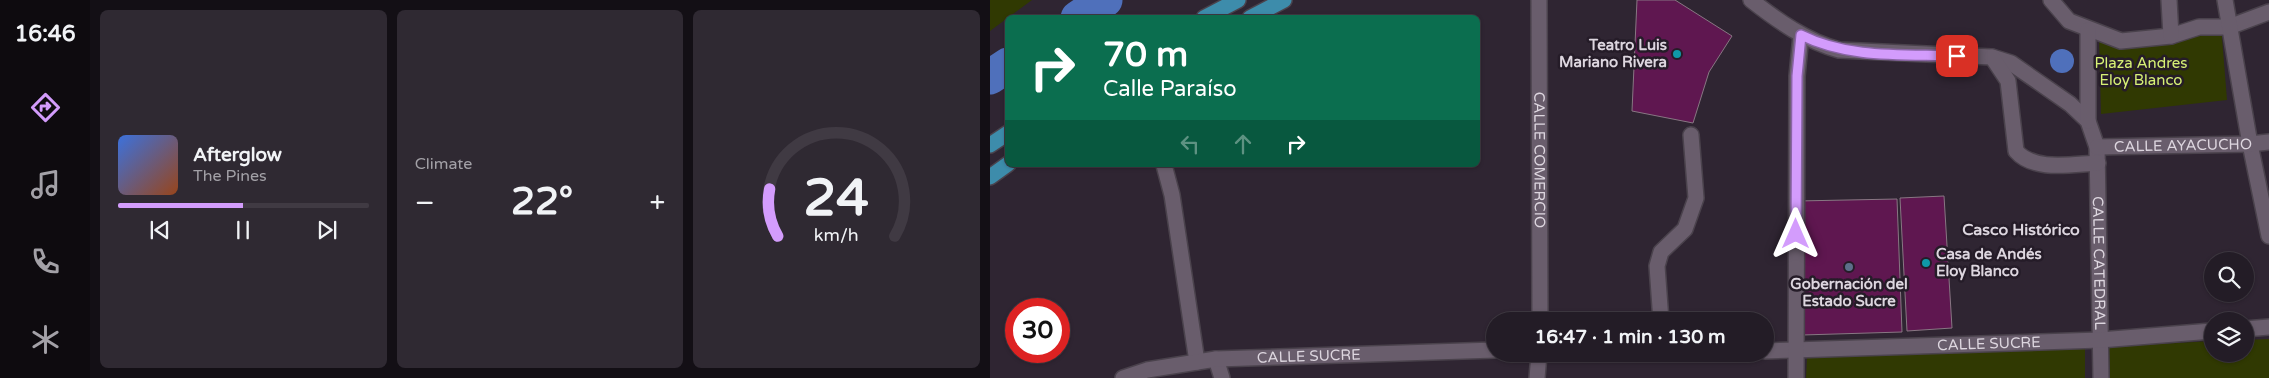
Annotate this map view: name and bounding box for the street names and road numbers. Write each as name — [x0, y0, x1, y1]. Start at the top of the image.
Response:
street label: CALLE COMERCIO — [1530, 92, 1549, 228]
street label: CALLE AYACUCHO — [2114, 135, 2252, 156]
street label: CALLE CATEDRAL — [2089, 196, 2109, 330]
street label: CALLE SUCRE — [1937, 333, 2041, 354]
street label: CALLE SUCRE — [1257, 345, 1361, 367]

